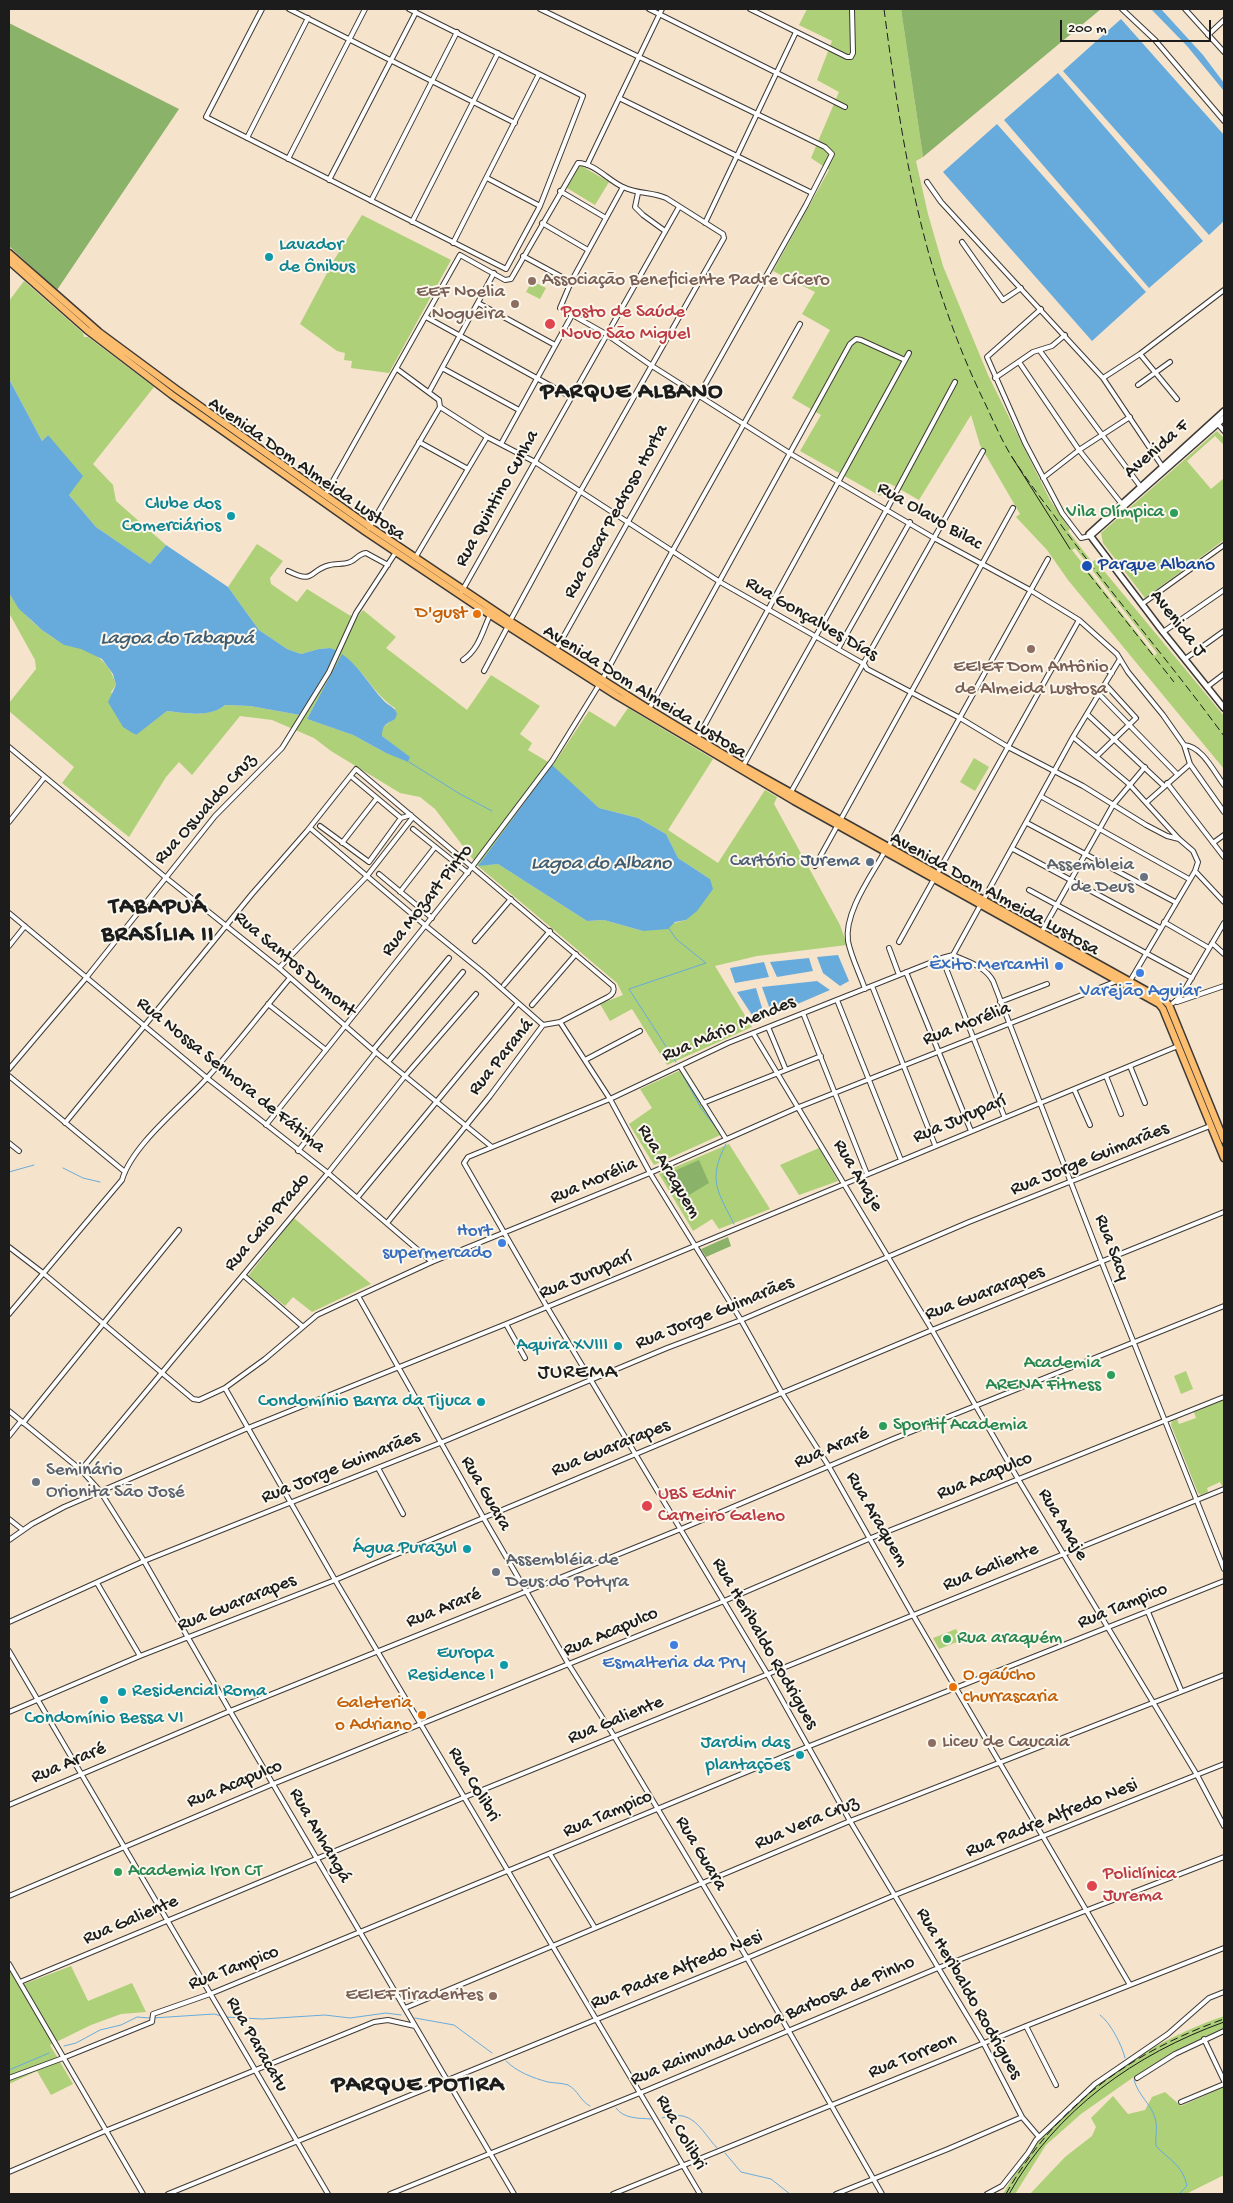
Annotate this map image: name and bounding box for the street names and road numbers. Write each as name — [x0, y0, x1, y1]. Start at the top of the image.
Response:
street label: Avenida Dom Almeida Lustosa — [203, 393, 409, 547]
street label: Avenida F — [1120, 416, 1194, 484]
street label: Rua Oscar Pedroso Horta — [560, 421, 674, 603]
street label: Rua Quintino Cunha — [451, 427, 545, 571]
street label: Rua Olavo Bilac — [872, 478, 986, 556]
street label: Rua Gonçalves Días — [740, 573, 882, 667]
street label: Avenida J — [1144, 586, 1210, 662]
street label: Avenida Dom Almeida Lustosa — [538, 621, 750, 765]
street label: Rua Oswaldo Cruz — [150, 750, 262, 870]
street label: Avenida Dom Almeida Lustosa — [885, 828, 1103, 962]
street label: Rua Mozart Pinto — [377, 840, 479, 962]
street label: Rua Santos Dumont — [228, 907, 360, 1023]
street label: Rua Mário Mendes — [659, 992, 799, 1068]
street label: Rua Nossa Senhora de Fátima — [131, 993, 329, 1159]
street label: Rua Morélia — [920, 998, 1014, 1052]
street label: Rua Paraná — [464, 1015, 540, 1101]
street label: Rua Juruparí — [910, 1090, 1010, 1150]
street label: Rua Jorge Guimarães — [1007, 1118, 1173, 1202]
street label: Rua Araquem — [631, 1121, 705, 1223]
street label: Rua Anaje — [827, 1136, 887, 1216]
street label: Rua Morélia — [547, 1153, 641, 1211]
street label: Rua Caio Prado — [220, 1169, 316, 1277]
street label: Rua Sacy — [1088, 1212, 1134, 1284]
street label: Rua Juruparí — [536, 1246, 636, 1306]
street label: Rua Guararapes — [922, 1261, 1048, 1327]
street label: Rua Jorge Guimarães — [632, 1272, 798, 1356]
street label: Rua Guararapes — [548, 1415, 674, 1483]
street label: Rua Araré — [791, 1423, 873, 1475]
street label: Rua Jorge Guimarães — [258, 1426, 424, 1510]
street label: Rua Acapulco — [934, 1448, 1036, 1506]
street label: Rua Guara — [454, 1453, 516, 1535]
street label: Rua Araquem — [840, 1468, 912, 1572]
street label: Rua Anaje — [1032, 1485, 1092, 1565]
street label: Rua Galiente — [940, 1538, 1042, 1598]
street label: Rua Heribaldo Rodrigues — [706, 1554, 822, 1734]
street label: Rua Guararapes — [174, 1570, 300, 1638]
street label: Rua Tampico — [1075, 1579, 1171, 1635]
street label: Rua Araré — [403, 1584, 485, 1634]
street label: Rua Acapulco — [560, 1603, 662, 1663]
street label: Rua Galiente — [565, 1691, 667, 1751]
street label: Rua Araré — [28, 1738, 110, 1790]
street label: Rua Colibri — [442, 1743, 504, 1827]
street label: Rua Acapulco — [184, 1756, 286, 1814]
street label: Rua Padre Alfredo Nesi — [963, 1774, 1141, 1864]
street label: Rua Anhangá — [283, 1785, 355, 1887]
street label: Rua Tampico — [560, 1786, 656, 1844]
street label: Rua Vera Cruz — [752, 1792, 862, 1856]
street label: Rua Guara — [669, 1813, 731, 1895]
street label: Rua Galiente — [80, 1891, 182, 1951]
street label: Rua Heribaldo Rodrigues — [910, 1904, 1026, 2084]
street label: Rua Padre Alfredo Nesi — [588, 1926, 766, 2016]
street label: Rua Tampico — [186, 1941, 282, 1997]
street label: Rua Raimunda Uchoa Barbosa de Pinho — [627, 1952, 919, 2092]
street label: Rua Paracatu — [220, 1993, 292, 2097]
street label: Rua Torreon — [866, 2029, 960, 2085]
street label: Rua Colibri — [649, 2091, 711, 2175]

